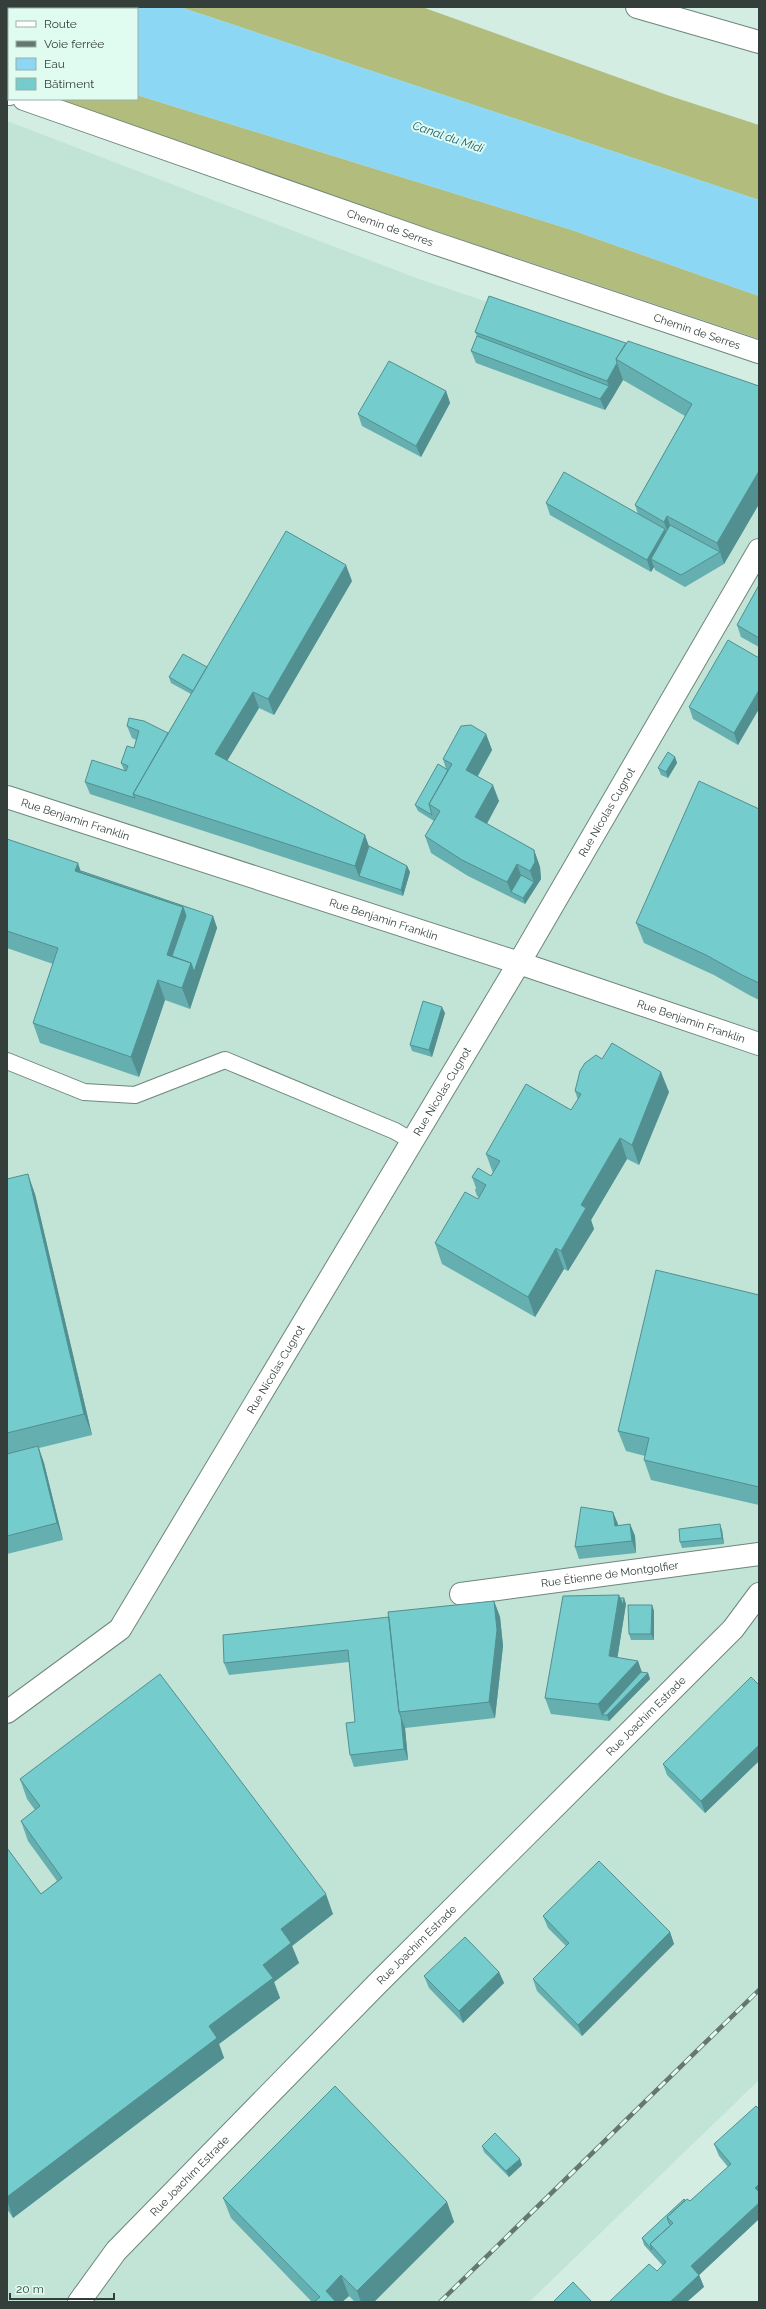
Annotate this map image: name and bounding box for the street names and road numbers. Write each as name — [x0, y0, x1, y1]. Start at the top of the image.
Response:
street label: Chemin de Serres — [345, 207, 435, 249]
street label: Chemin de Serres — [652, 311, 742, 352]
street label: Rue Nicolas Cugnot — [576, 765, 638, 859]
street label: Rue Benjamin Franklin — [19, 796, 131, 843]
street label: Rue Benjamin Franklin — [328, 896, 439, 943]
street label: Rue Benjamin Franklin — [635, 997, 747, 1046]
street label: Rue Nicolas Cugnot — [411, 1045, 474, 1138]
street label: Rue Nicolas Cugnot — [245, 1323, 308, 1416]
street label: Rue Étienne de Montgolfier — [540, 1559, 679, 1590]
street label: Rue Joachim Estrade — [604, 1674, 689, 1759]
street label: Rue Joachim Estrade — [374, 1902, 460, 1987]
street label: Rue Joachim Estrade — [148, 2133, 232, 2219]

